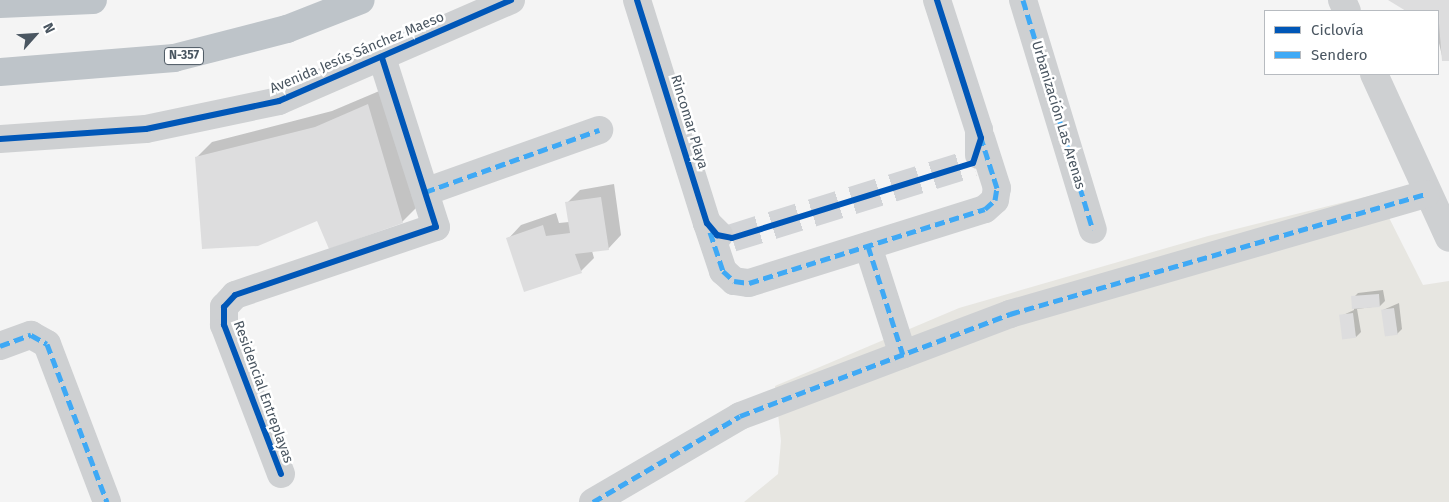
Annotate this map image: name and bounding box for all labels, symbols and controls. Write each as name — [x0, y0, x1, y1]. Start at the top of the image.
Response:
street label: Avenida Jesús Sánchez Maeso — [267, 9, 447, 97]
north arrow — [10, 10, 60, 60]
legend — [1264, 10, 1439, 75]
text: N — [39, 20, 59, 36]
text: Ciclovía — [1311, 21, 1364, 39]
street label: Urbanización Las Arenas — [1027, 39, 1089, 191]
road number: N-357 — [163, 46, 205, 66]
text: Sendero — [1311, 46, 1367, 64]
street label: Rincomar Playa — [667, 73, 711, 171]
street label: Residencial Entreplayas — [229, 319, 297, 465]

